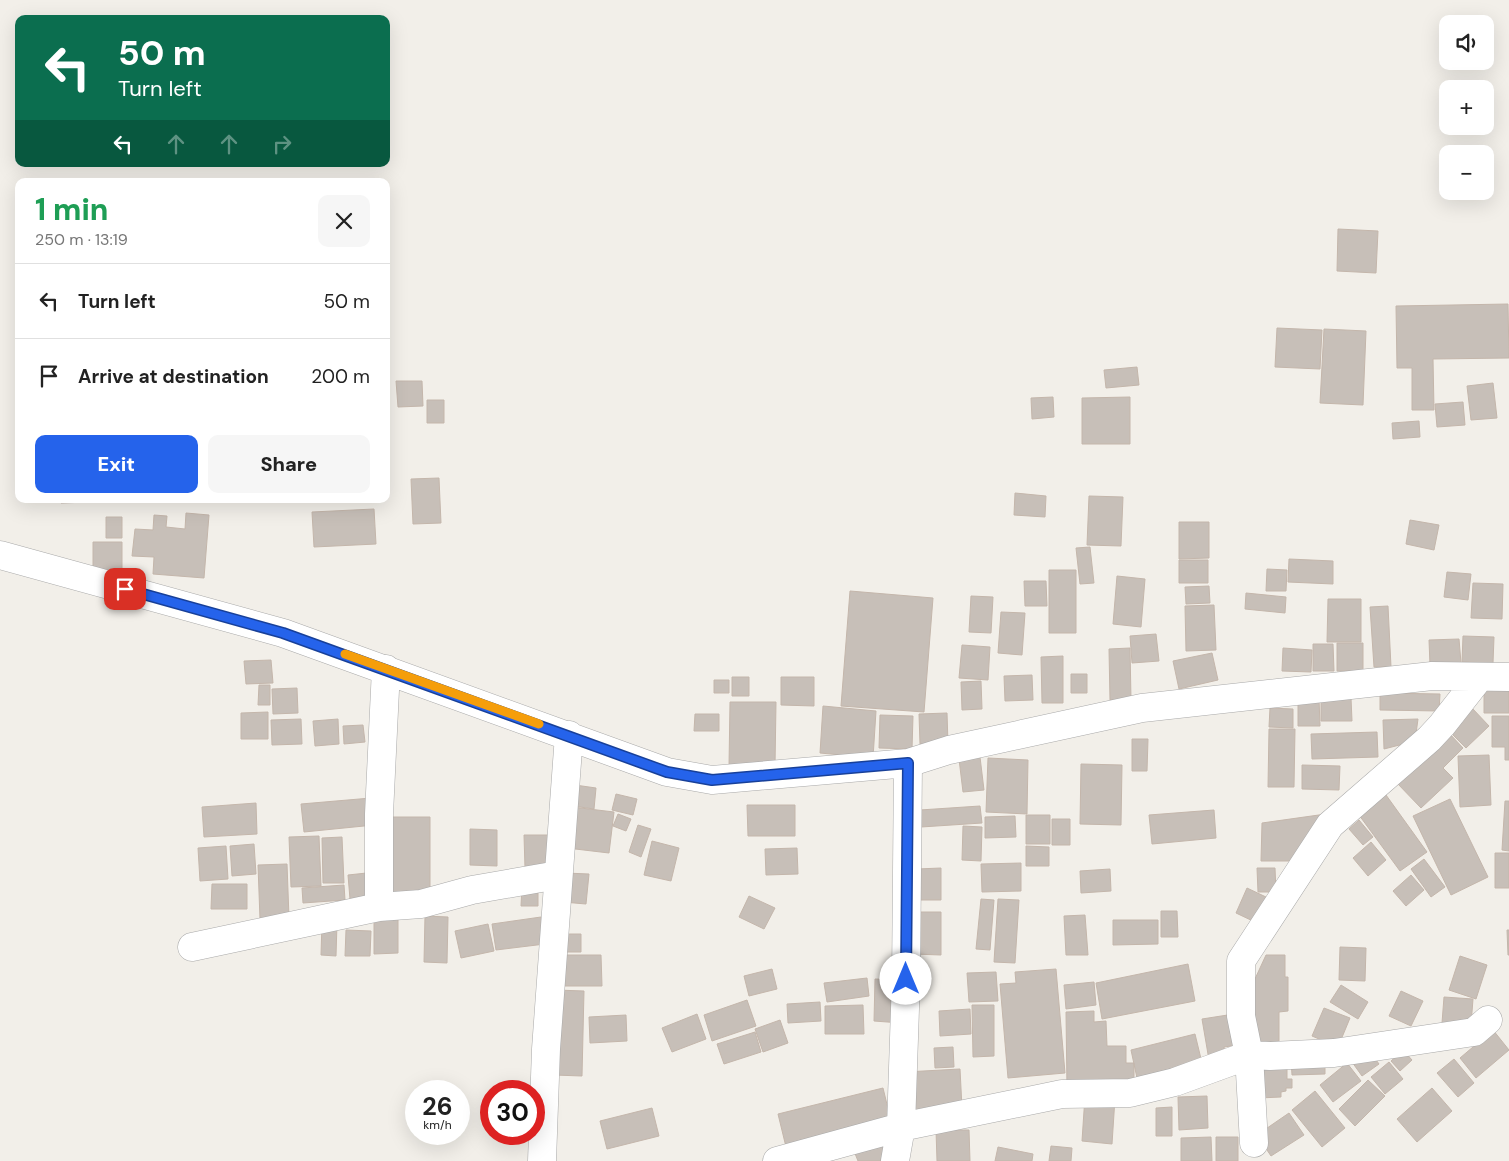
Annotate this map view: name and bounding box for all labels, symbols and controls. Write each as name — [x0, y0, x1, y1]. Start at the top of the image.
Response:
map controls — [1439, 15, 1494, 200]
button: sound — [1439, 15, 1494, 70]
text: 50 m — [118, 30, 206, 76]
icon: left — [35, 35, 100, 100]
text: Turn left — [118, 74, 202, 103]
button: + — [1439, 80, 1494, 135]
icon: left — [109, 130, 137, 158]
icon: ahead — [162, 130, 190, 158]
icon: ahead — [215, 130, 243, 158]
icon: right — [268, 130, 296, 158]
button: − — [1439, 145, 1494, 200]
text: 1 min — [35, 190, 108, 229]
button: close — [318, 195, 370, 247]
text: 250 m · 13:19 — [35, 229, 128, 250]
icon: left — [35, 287, 63, 315]
text: Turn left — [78, 289, 156, 314]
text: 50 m — [323, 289, 370, 314]
icon: arrive — [35, 362, 63, 390]
text: Arrive at destination — [78, 364, 269, 389]
text: 200 m — [311, 364, 370, 389]
button: Exit — [35, 435, 198, 493]
button: Share — [208, 435, 370, 493]
pin — [104, 568, 146, 610]
icon: arrive — [111, 575, 139, 603]
position arrow — [879, 952, 931, 1004]
speed limit sign: 30 — [480, 1080, 545, 1145]
text: 26 — [422, 1090, 453, 1123]
text: km/h — [423, 1117, 452, 1133]

